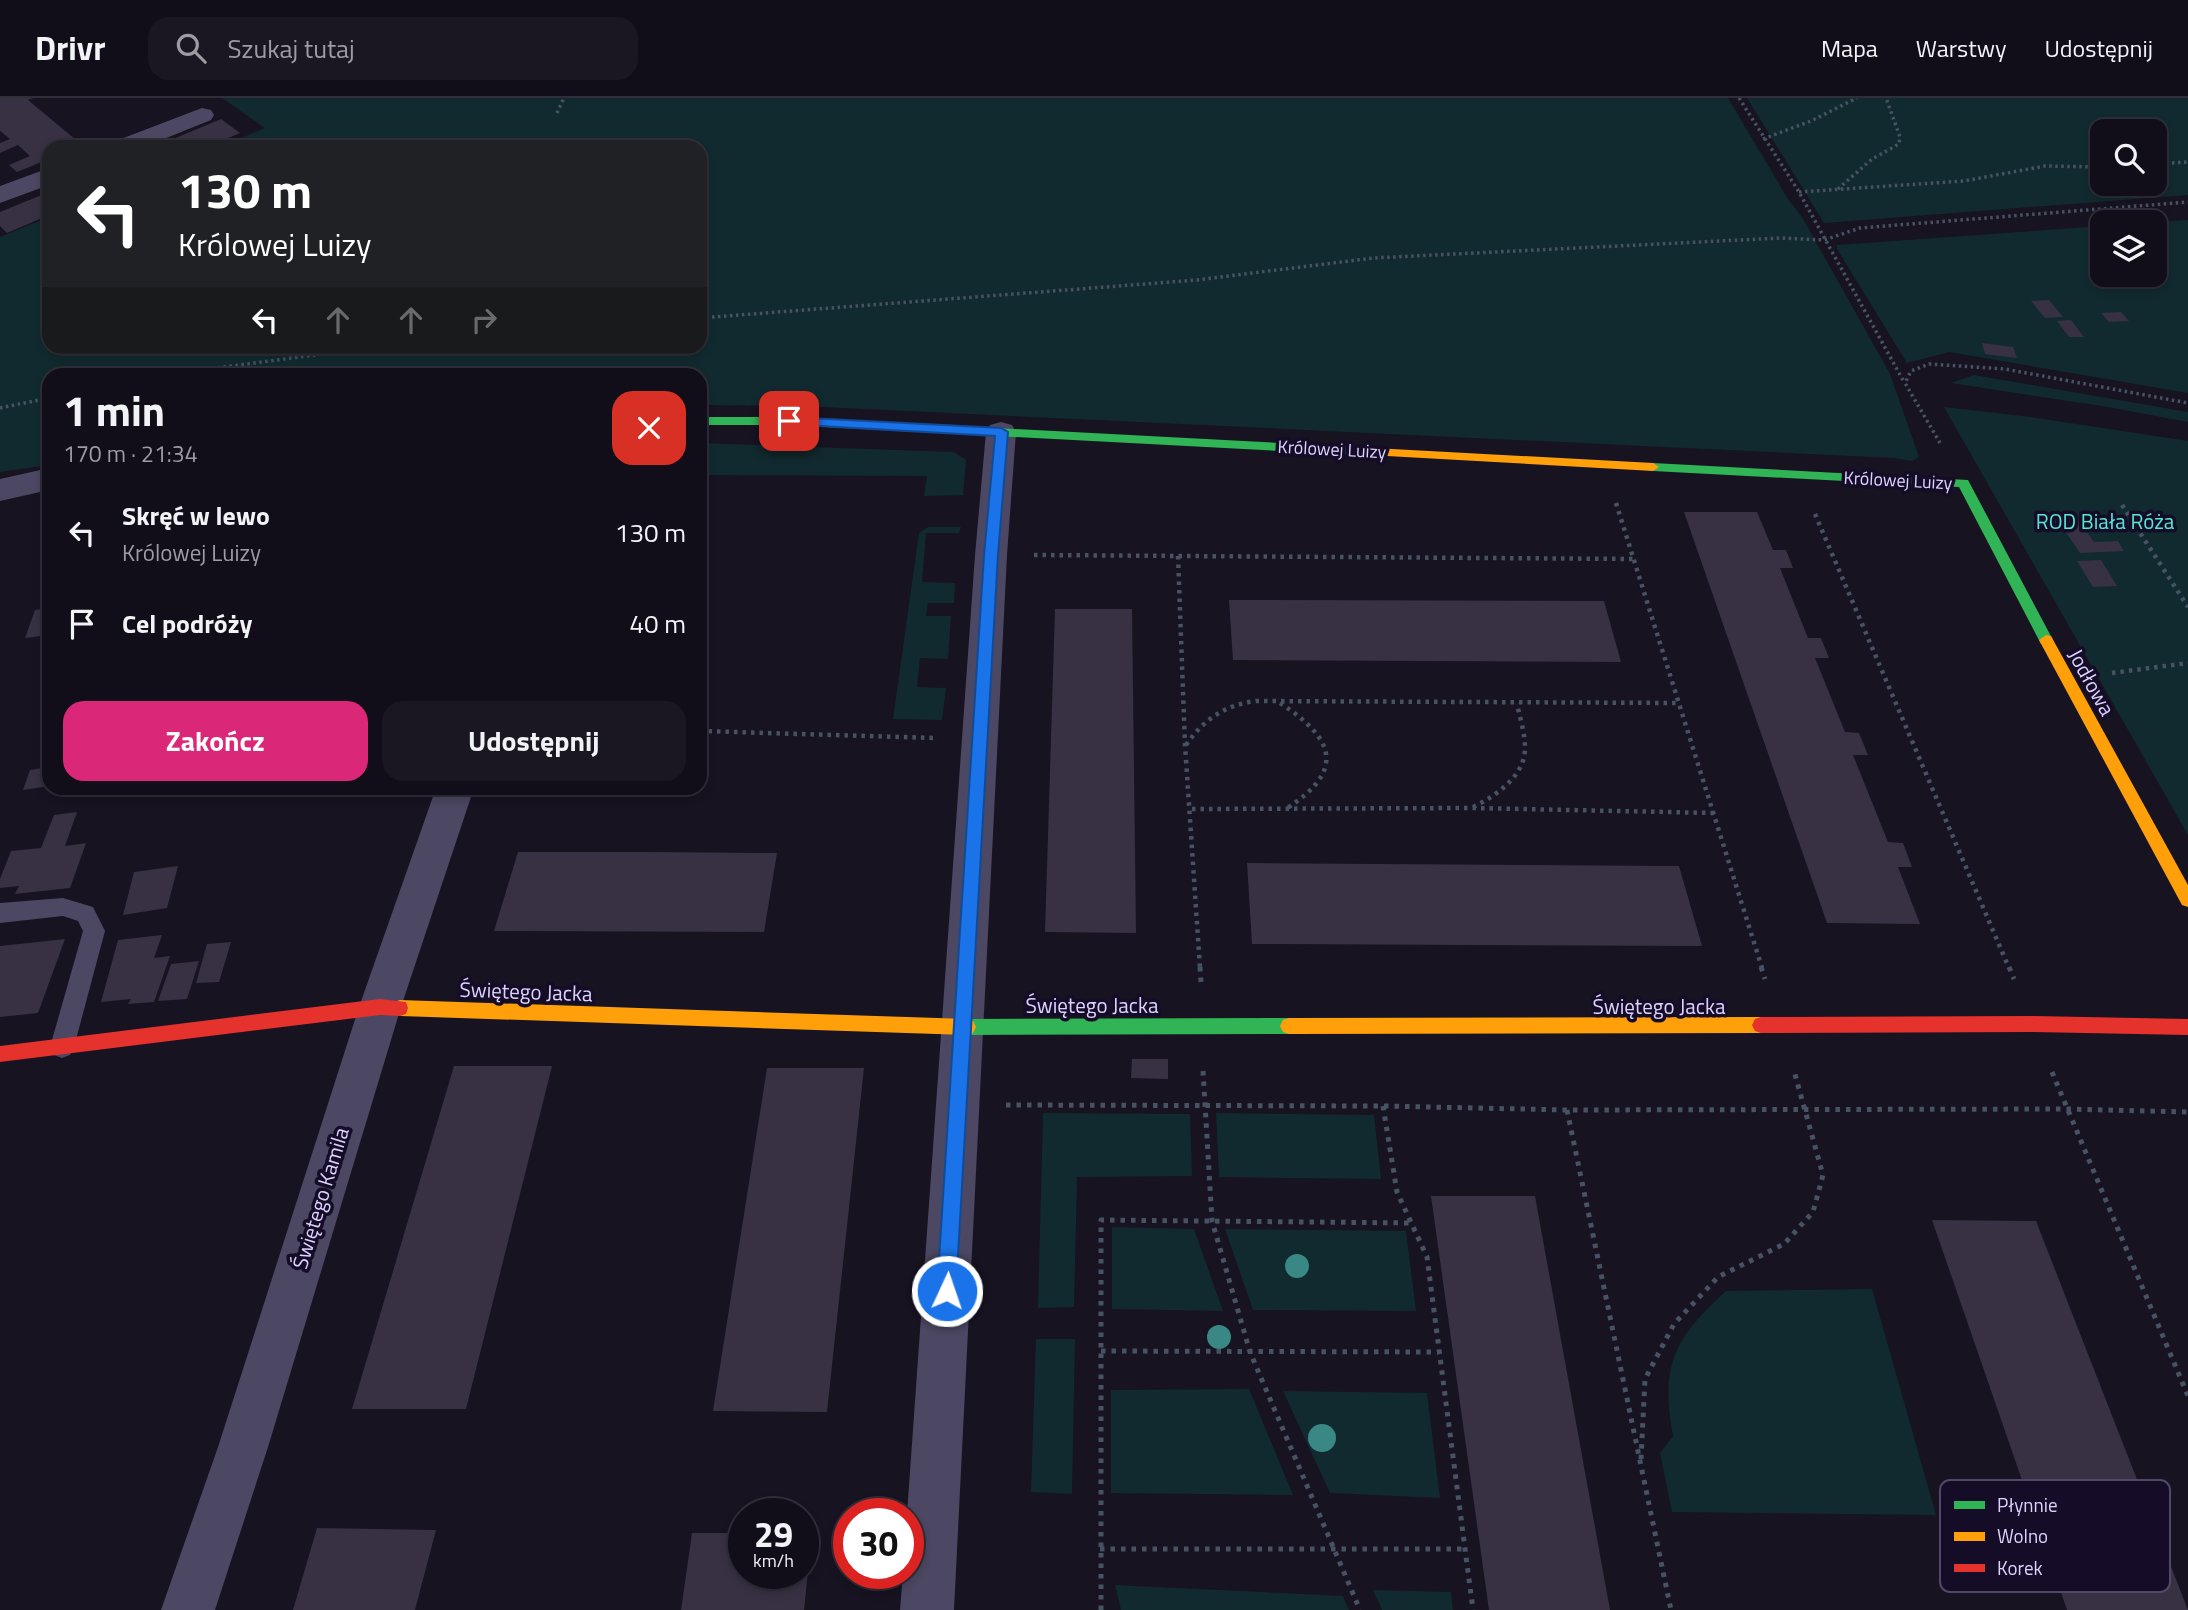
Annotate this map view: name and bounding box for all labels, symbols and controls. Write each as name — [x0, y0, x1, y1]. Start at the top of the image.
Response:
search box — [148, 17, 638, 80]
text: Drivr — [35, 23, 106, 73]
icon: search — [172, 29, 210, 67]
text: Szukaj tutaj — [228, 29, 355, 68]
text: Mapa — [1821, 30, 1878, 66]
text: Warstwy — [1916, 30, 2007, 66]
text: Udostępnij — [2045, 30, 2153, 66]
map controls — [2090, 119, 2167, 287]
button: search — [2090, 119, 2167, 196]
text: 130 m — [178, 152, 312, 227]
icon: left — [63, 168, 154, 259]
button: layers — [2090, 210, 2167, 287]
text: Królowej Luizy — [178, 220, 372, 268]
icon: left — [246, 301, 284, 339]
icon: ahead — [319, 301, 357, 339]
icon: ahead — [392, 301, 430, 339]
icon: right — [465, 301, 503, 339]
text: 1 min — [63, 378, 165, 442]
button: close — [612, 391, 686, 465]
pin — [759, 391, 819, 451]
icon: arrive — [770, 402, 808, 440]
street label: Królowej Luizy — [1277, 433, 1387, 465]
text: 170 m · 21:34 — [63, 436, 198, 471]
street label: Królowej Luizy — [1843, 464, 1953, 496]
text: Skręć w lewo — [122, 496, 270, 535]
park label: ROD Biała Róża — [2036, 505, 2175, 537]
text: 130 m — [615, 513, 686, 552]
icon: left — [63, 514, 101, 552]
text: Królowej Luizy — [122, 535, 261, 570]
text: Cel podróży — [122, 604, 252, 643]
text: 40 m — [629, 604, 686, 643]
icon: arrive — [63, 605, 101, 643]
street label: Jodłowa — [2061, 643, 2124, 722]
button: Zakończ — [63, 701, 368, 781]
button: Udostępnij — [382, 701, 686, 781]
street label: Świętego Jacka — [459, 973, 594, 1009]
street label: Świętego Jacka — [1025, 989, 1159, 1021]
street label: Świętego Jacka — [1592, 990, 1726, 1022]
street label: Świętego Kamila — [283, 1123, 357, 1273]
position arrow — [910, 1254, 984, 1328]
legend — [1940, 1480, 2170, 1592]
text: Płynnie — [1997, 1490, 2058, 1519]
speed limit sign: 30 — [833, 1498, 924, 1589]
text: 29 — [754, 1507, 793, 1561]
text: Wolno — [1997, 1521, 2048, 1550]
text: km/h — [753, 1547, 794, 1574]
text: Korek — [1997, 1553, 2043, 1582]

